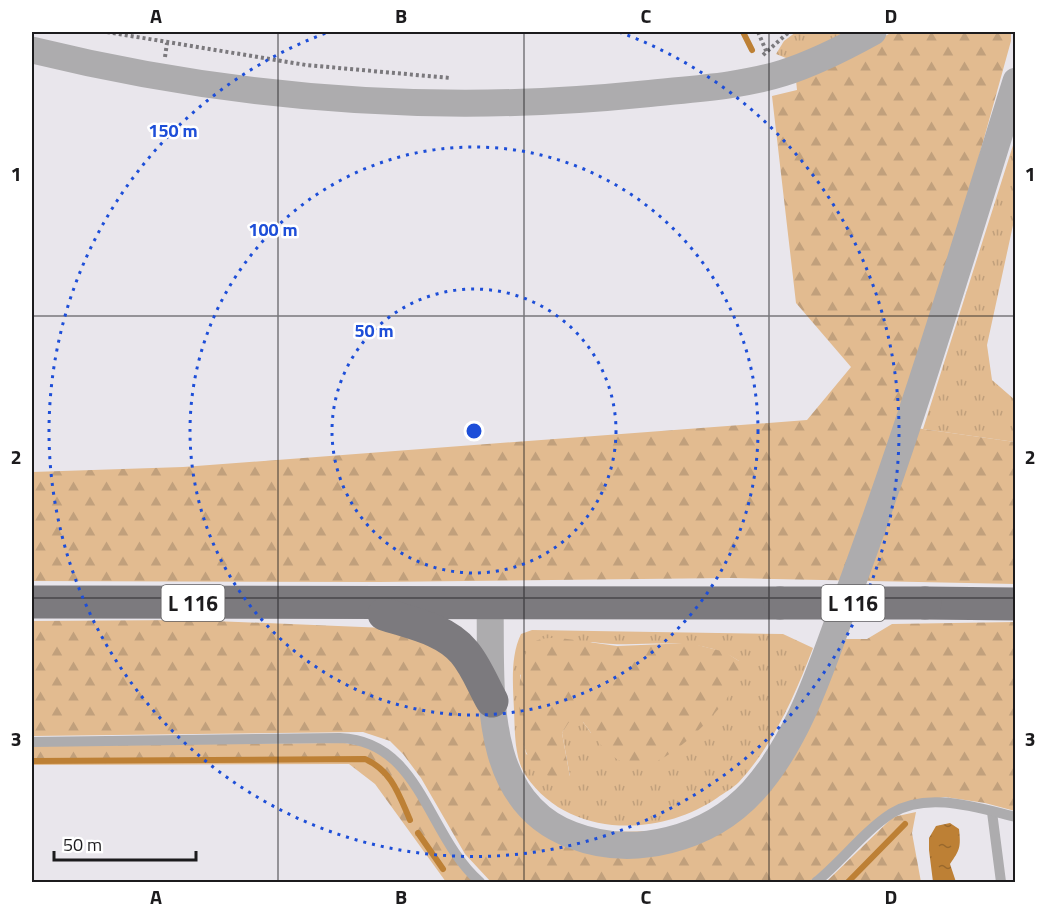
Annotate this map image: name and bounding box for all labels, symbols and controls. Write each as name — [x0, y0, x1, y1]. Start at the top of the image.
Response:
text: A — [150, 0, 162, 31]
text: B — [395, 0, 407, 31]
text: C — [641, 0, 652, 31]
text: D — [885, 0, 897, 31]
text: 150 m — [148, 117, 198, 144]
text: 1 — [10, 158, 22, 189]
text: 1 — [1024, 158, 1036, 189]
text: 100 m — [248, 216, 298, 243]
text: 50 m — [354, 317, 394, 344]
centre of rings — [464, 421, 484, 441]
text: 2 — [10, 441, 22, 472]
text: 2 — [1024, 441, 1036, 472]
road number: L 116 — [162, 585, 224, 621]
road number: L 116 — [822, 585, 884, 621]
text: 3 — [10, 723, 22, 754]
text: 3 — [1024, 723, 1036, 754]
scale bar — [54, 824, 196, 862]
text: 50 m — [63, 831, 102, 858]
text: A — [150, 881, 162, 912]
text: B — [395, 881, 407, 912]
text: C — [641, 881, 652, 912]
text: D — [885, 881, 897, 912]

